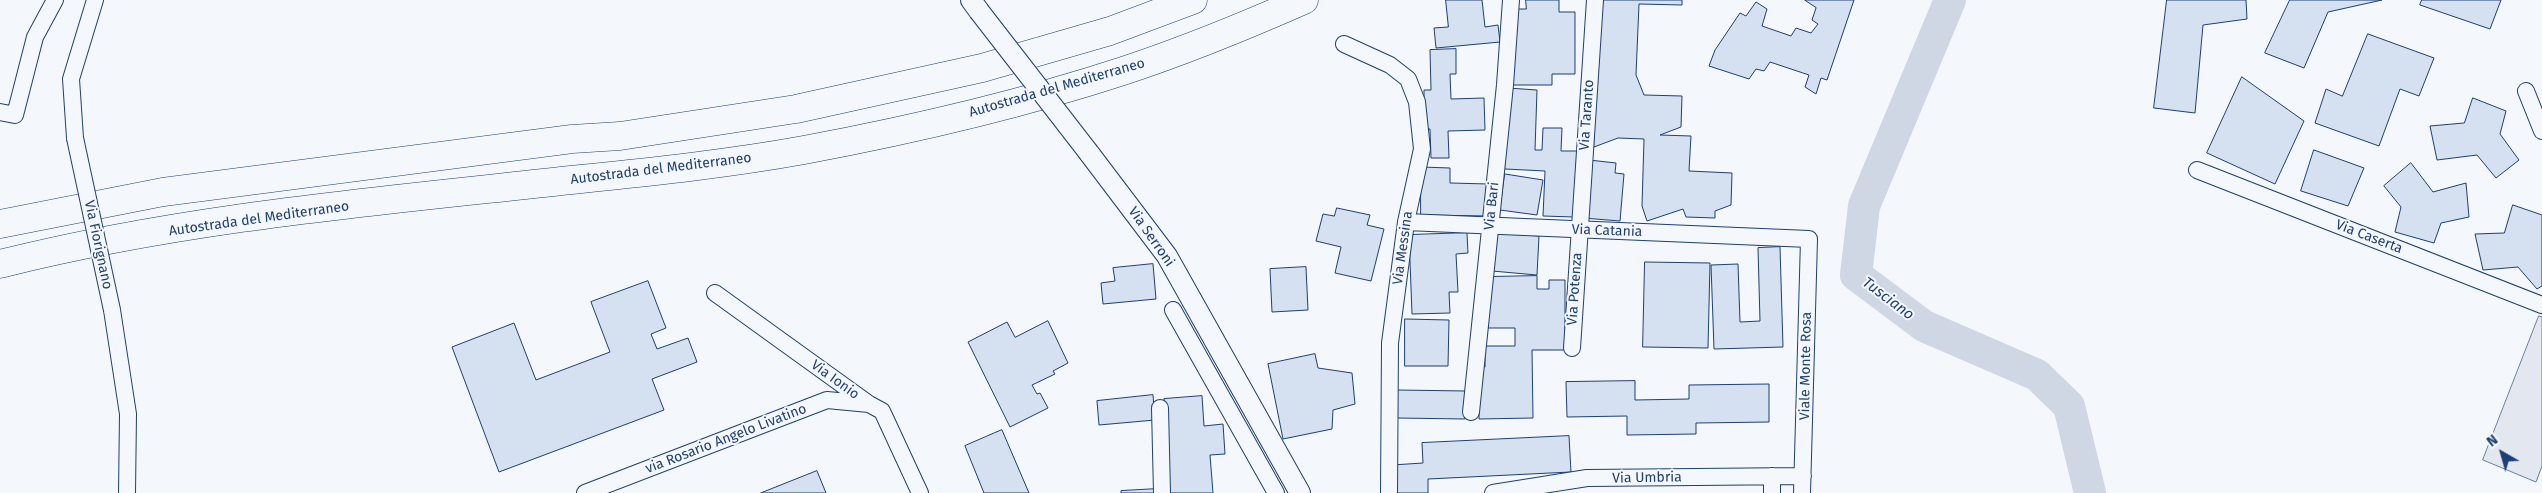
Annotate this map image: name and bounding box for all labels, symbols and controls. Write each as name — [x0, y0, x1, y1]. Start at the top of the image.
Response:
street label: Autostrada del Mediterraneo — [967, 55, 1147, 121]
street label: Via Taranto — [1576, 79, 1598, 151]
street label: Autostrada del Mediterraneo — [570, 150, 752, 188]
street label: Via Bari — [1481, 181, 1503, 231]
street label: Autostrada del Mediterraneo — [168, 198, 350, 240]
street label: Via Fiorignano — [80, 199, 116, 291]
street label: Via Serroni — [1124, 204, 1178, 270]
street label: Via Messina — [1390, 210, 1416, 286]
street label: Via Caserta — [2333, 217, 2405, 257]
street label: Via Catania — [1571, 221, 1643, 241]
street label: Via Potenza — [1564, 252, 1586, 326]
water label: Tusciano — [1859, 274, 1917, 324]
street label: Viale Monte Rosa — [1797, 312, 1815, 420]
street label: Via Ionio — [808, 357, 862, 403]
street label: via Rosario Angelo Livatino — [643, 400, 809, 478]
north arrow — [2477, 428, 2527, 478]
text: N — [2484, 431, 2501, 450]
street label: Via Umbria — [1612, 469, 1682, 487]

